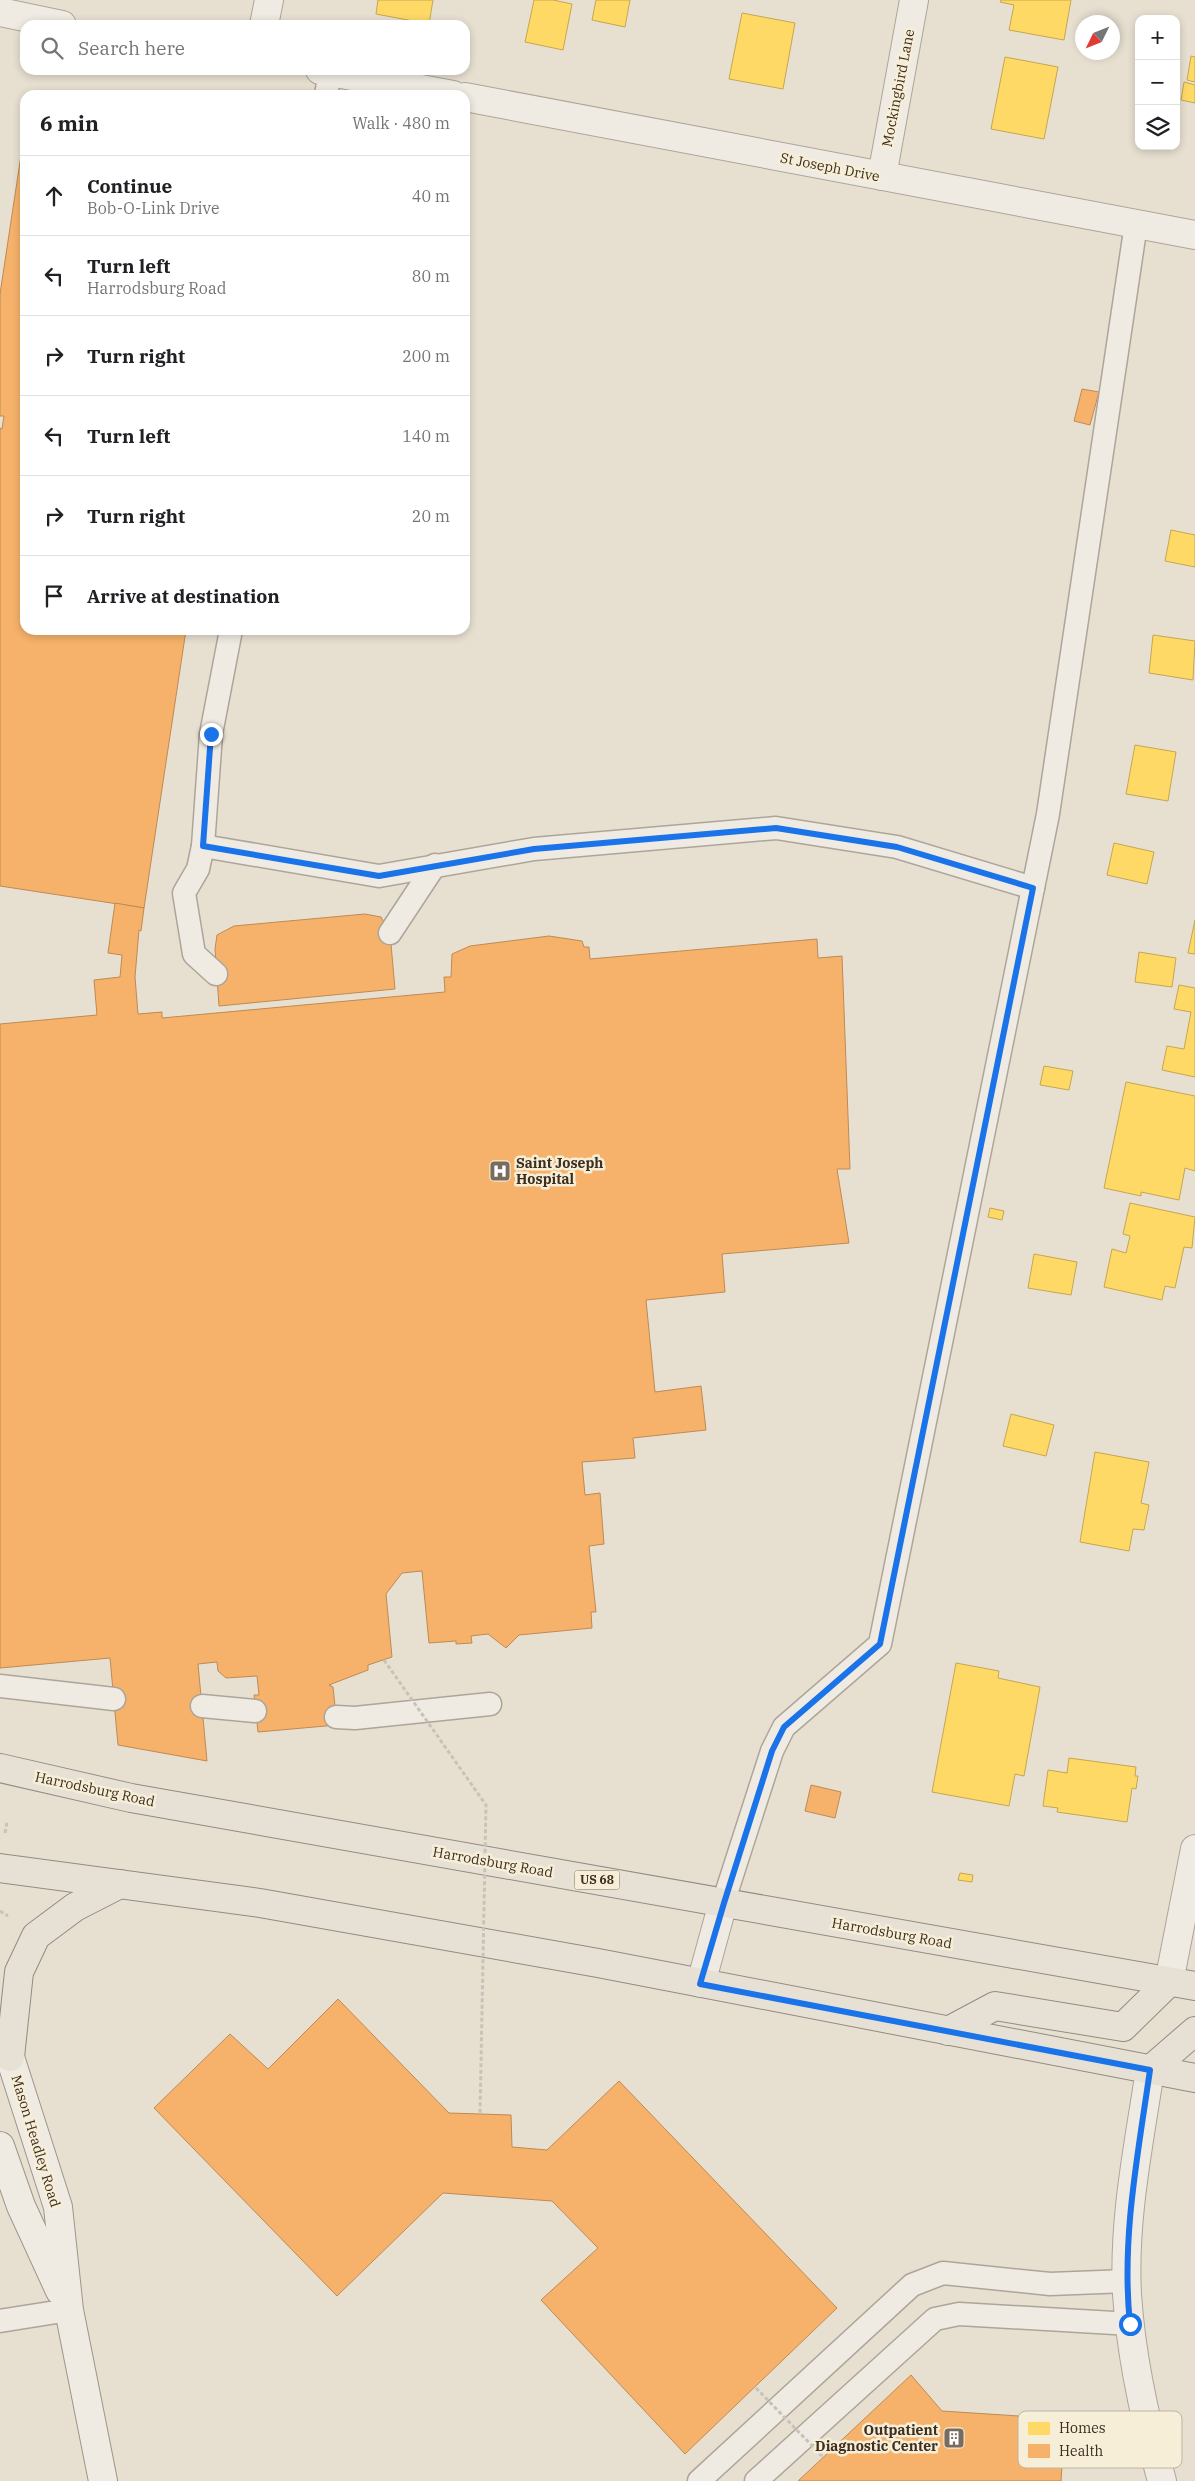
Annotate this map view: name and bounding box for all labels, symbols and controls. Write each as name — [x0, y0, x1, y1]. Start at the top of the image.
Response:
north arrow — [1075, 15, 1120, 60]
map controls — [1135, 15, 1180, 150]
button: + — [1135, 15, 1180, 60]
search box — [20, 20, 470, 75]
street label: Mockingbird Lane — [878, 27, 918, 149]
icon: search — [38, 34, 66, 62]
text: Search here — [78, 36, 185, 60]
button: − — [1135, 60, 1180, 105]
button: layers — [1135, 105, 1180, 150]
text: 6 min — [40, 109, 99, 137]
text: Walk · 480 m — [352, 113, 450, 133]
street label: St Joseph Drive — [779, 149, 881, 185]
text: Continue — [87, 174, 172, 198]
icon: ahead — [40, 182, 68, 210]
text: 40 m — [412, 186, 450, 206]
text: Bob-O-Link Drive — [87, 198, 220, 218]
text: Turn left — [87, 254, 170, 278]
icon: left — [40, 262, 68, 290]
text: 80 m — [412, 266, 450, 286]
text: Harrodsburg Road — [87, 278, 226, 298]
icon: right — [40, 342, 68, 370]
text: Turn right — [87, 344, 185, 368]
text: 200 m — [402, 346, 450, 366]
icon: left — [40, 422, 68, 450]
text: Turn left — [87, 424, 170, 448]
text: 140 m — [402, 426, 450, 446]
icon: right — [40, 502, 68, 530]
text: Turn right — [87, 504, 185, 528]
text: 20 m — [412, 506, 450, 526]
icon: arrive — [40, 582, 68, 610]
text: Arrive at destination — [87, 584, 280, 608]
route end — [200, 723, 223, 746]
place label: Saint Joseph Hospital — [516, 1154, 603, 1188]
hospital icon: Saint Joseph Hospital — [488, 1159, 512, 1183]
street label: Harrodsburg Road — [33, 1768, 157, 1811]
street label: Harrodsburg Road — [431, 1843, 555, 1882]
road number: US 68 — [574, 1870, 620, 1890]
street label: Harrodsburg Road — [830, 1914, 954, 1953]
street label: Mason Headley Road — [7, 2073, 65, 2210]
route start — [1119, 2313, 1142, 2336]
legend — [1018, 2411, 1182, 2468]
text: Homes — [1059, 2419, 1106, 2437]
place label: Outpatient Diagnostic Center — [815, 2421, 938, 2455]
building icon: Outpatient Diagnostic Center — [942, 2426, 966, 2450]
text: Health — [1059, 2442, 1103, 2460]

